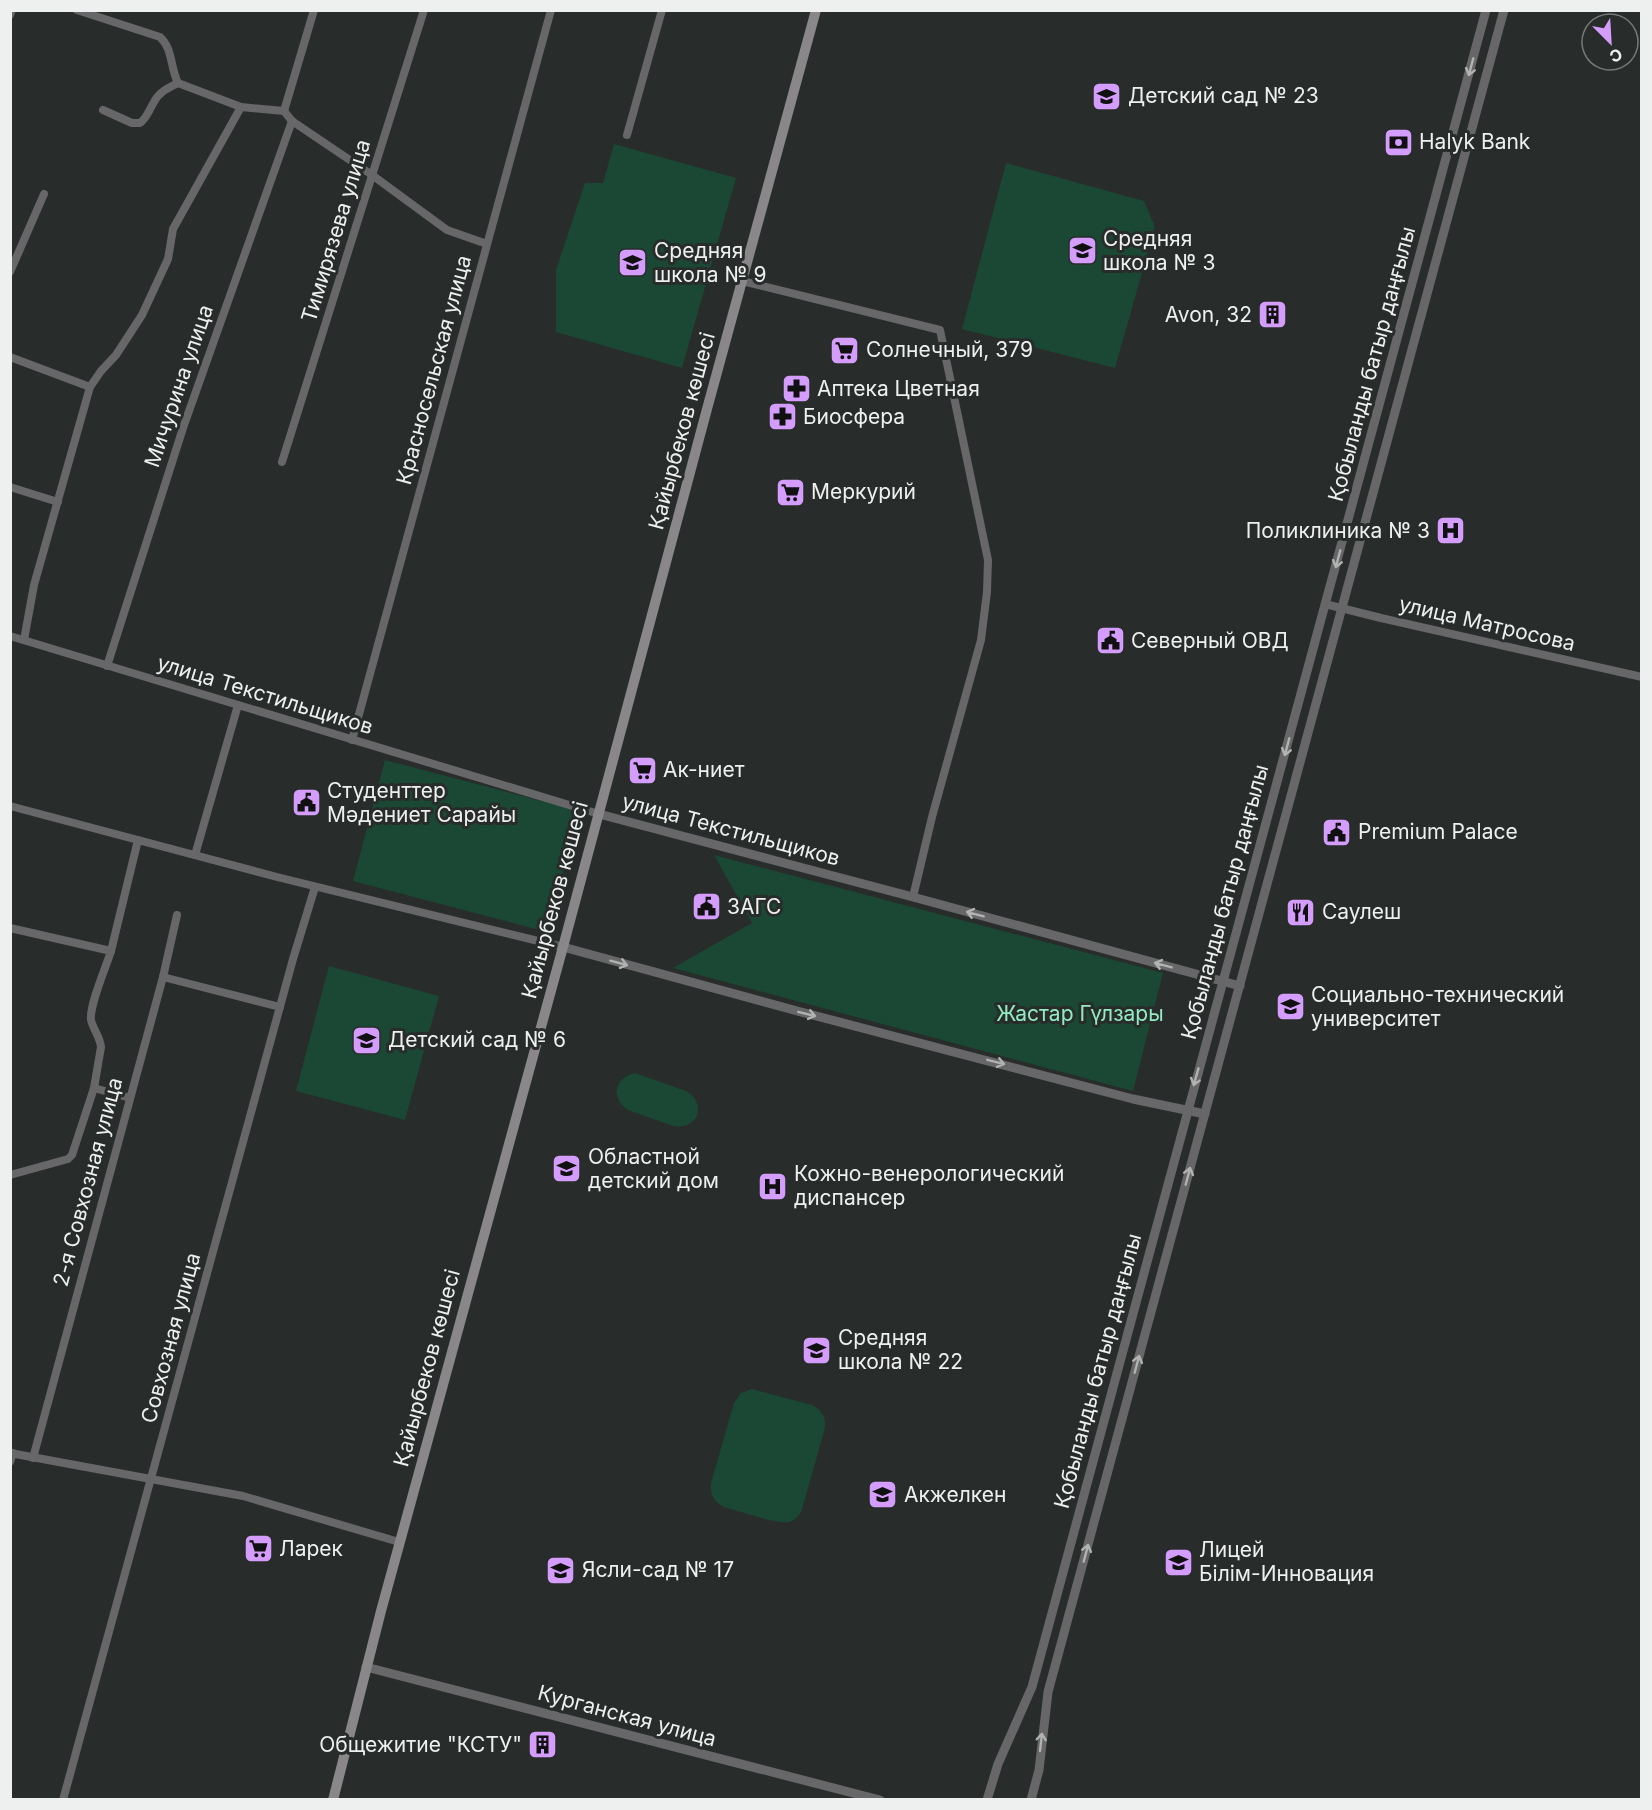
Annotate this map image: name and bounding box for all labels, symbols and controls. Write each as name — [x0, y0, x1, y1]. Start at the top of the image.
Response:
north arrow — [1580, 12, 1640, 72]
text: С — [1606, 44, 1626, 67]
one-way arrow — [1465, 57, 1476, 76]
school or university icon: Детский сад № 23 — [1091, 80, 1123, 112]
place label: Детский сад № 23 — [1128, 83, 1319, 108]
bank icon: Halyk Bank — [1382, 126, 1414, 158]
place label: Halyk Bank — [1419, 129, 1531, 154]
street label: Тимирязева улица — [296, 136, 375, 325]
street label: Қобыланды батыр даңғылы — [1323, 224, 1420, 504]
place label: Средняя школа № 3 — [1103, 226, 1215, 275]
school or university icon: Средняя школа № 3 — [1066, 235, 1098, 267]
place label: Средняя школа № 9 — [654, 238, 766, 287]
school or university icon: Средняя школа № 9 — [617, 247, 649, 279]
street label: Красносельская улица — [391, 252, 476, 487]
building icon: Avon, 32 — [1257, 299, 1289, 331]
street label: Мичурина улица — [139, 301, 218, 470]
place label: Avon, 32 — [1165, 302, 1252, 327]
street label: Қайырбеков көшесі — [643, 329, 720, 532]
supermarket icon: Солнечный, 379 — [829, 334, 861, 366]
place label: Солнечный, 379 — [866, 337, 1033, 362]
pharmacy icon: Аптека Цветная — [780, 373, 812, 405]
place label: Аптека Цветная — [817, 376, 980, 401]
pharmacy icon: Биосфера — [766, 401, 798, 433]
place label: Биосфера — [803, 404, 905, 429]
supermarket icon: Меркурий — [774, 476, 806, 508]
place label: Меркурий — [811, 479, 916, 504]
hospital icon: Поликлиника № 3 — [1435, 515, 1467, 547]
place label: Поликлиника № 3 — [1246, 518, 1430, 543]
one-way arrow — [1331, 549, 1343, 568]
street label: улица Матросова — [1397, 591, 1578, 656]
public building icon: Северный ОВД — [1094, 625, 1126, 657]
place label: Северный ОВД — [1131, 628, 1289, 653]
street label: улица Текстильщиков — [154, 650, 376, 739]
one-way arrow — [1280, 738, 1292, 757]
supermarket icon: Ак-ниет — [626, 754, 658, 786]
place label: Ак-ниет — [663, 757, 745, 782]
street label: Қобыланды батыр даңғылы — [1176, 762, 1273, 1042]
place label: Студенттер Мәдениет Сарайы — [327, 778, 516, 827]
public building icon: Студенттер Мәдениет Сарайы — [290, 787, 322, 819]
street label: улица Текстильщиков — [620, 788, 843, 871]
street label: Қайырбеков көшесі — [516, 798, 593, 1001]
public building icon: Premium Palace — [1321, 816, 1353, 848]
place label: Premium Palace — [1358, 819, 1518, 844]
public building icon: ЗАГС — [690, 891, 722, 923]
place label: ЗАГС — [727, 894, 781, 919]
restaurant icon: Саулеш — [1285, 896, 1317, 928]
place label: Саулеш — [1322, 899, 1401, 924]
one-way arrow — [966, 907, 985, 919]
one-way arrow — [609, 957, 628, 969]
one-way arrow — [1154, 959, 1173, 970]
place label: Социально-технический университет — [1311, 982, 1564, 1031]
school or university icon: Социально-технический университет — [1274, 991, 1306, 1023]
park label: Жастар Гүлзары — [996, 1001, 1164, 1026]
one-way arrow — [798, 1009, 817, 1020]
school or university icon: Детский сад № 6 — [351, 1024, 383, 1056]
place label: Детский сад № 6 — [388, 1027, 566, 1052]
one-way arrow — [986, 1057, 1005, 1069]
one-way arrow — [1190, 1067, 1201, 1086]
street label: 2-я Совхозная улица — [48, 1075, 127, 1289]
place label: Областной детский дом — [588, 1144, 719, 1193]
school or university icon: Областной детский дом — [551, 1153, 583, 1185]
place label: Кожно-венерологический диспансер — [794, 1161, 1064, 1210]
one-way arrow — [1183, 1167, 1194, 1186]
hospital icon: Кожно-венерологический диспансер — [757, 1170, 789, 1202]
street label: Қобыланды батыр даңғылы — [1049, 1231, 1146, 1511]
street label: Совхозная улица — [136, 1250, 205, 1426]
street label: Қайырбеков көшесі — [388, 1266, 465, 1469]
place label: Средняя школа № 22 — [838, 1325, 963, 1374]
school or university icon: Средняя школа № 22 — [801, 1334, 833, 1366]
one-way arrow — [1132, 1355, 1143, 1374]
school or university icon: Акжелкен — [867, 1479, 899, 1511]
place label: Акжелкен — [904, 1482, 1006, 1507]
supermarket icon: Ларек — [242, 1533, 274, 1565]
place label: Ларек — [279, 1536, 344, 1561]
place label: Лицей Білім-Инновация — [1199, 1537, 1374, 1586]
one-way arrow — [1081, 1544, 1093, 1563]
school or university icon: Лицей Білім-Инновация — [1162, 1546, 1194, 1578]
school or university icon: Ясли-сад № 17 — [545, 1554, 577, 1586]
place label: Ясли-сад № 17 — [582, 1557, 734, 1582]
street label: Курганская улица — [535, 1680, 719, 1751]
building icon: Общежитие "КСТУ" — [527, 1729, 559, 1761]
place label: Общежитие "КСТУ" — [319, 1732, 522, 1757]
one-way arrow — [1036, 1733, 1047, 1753]

